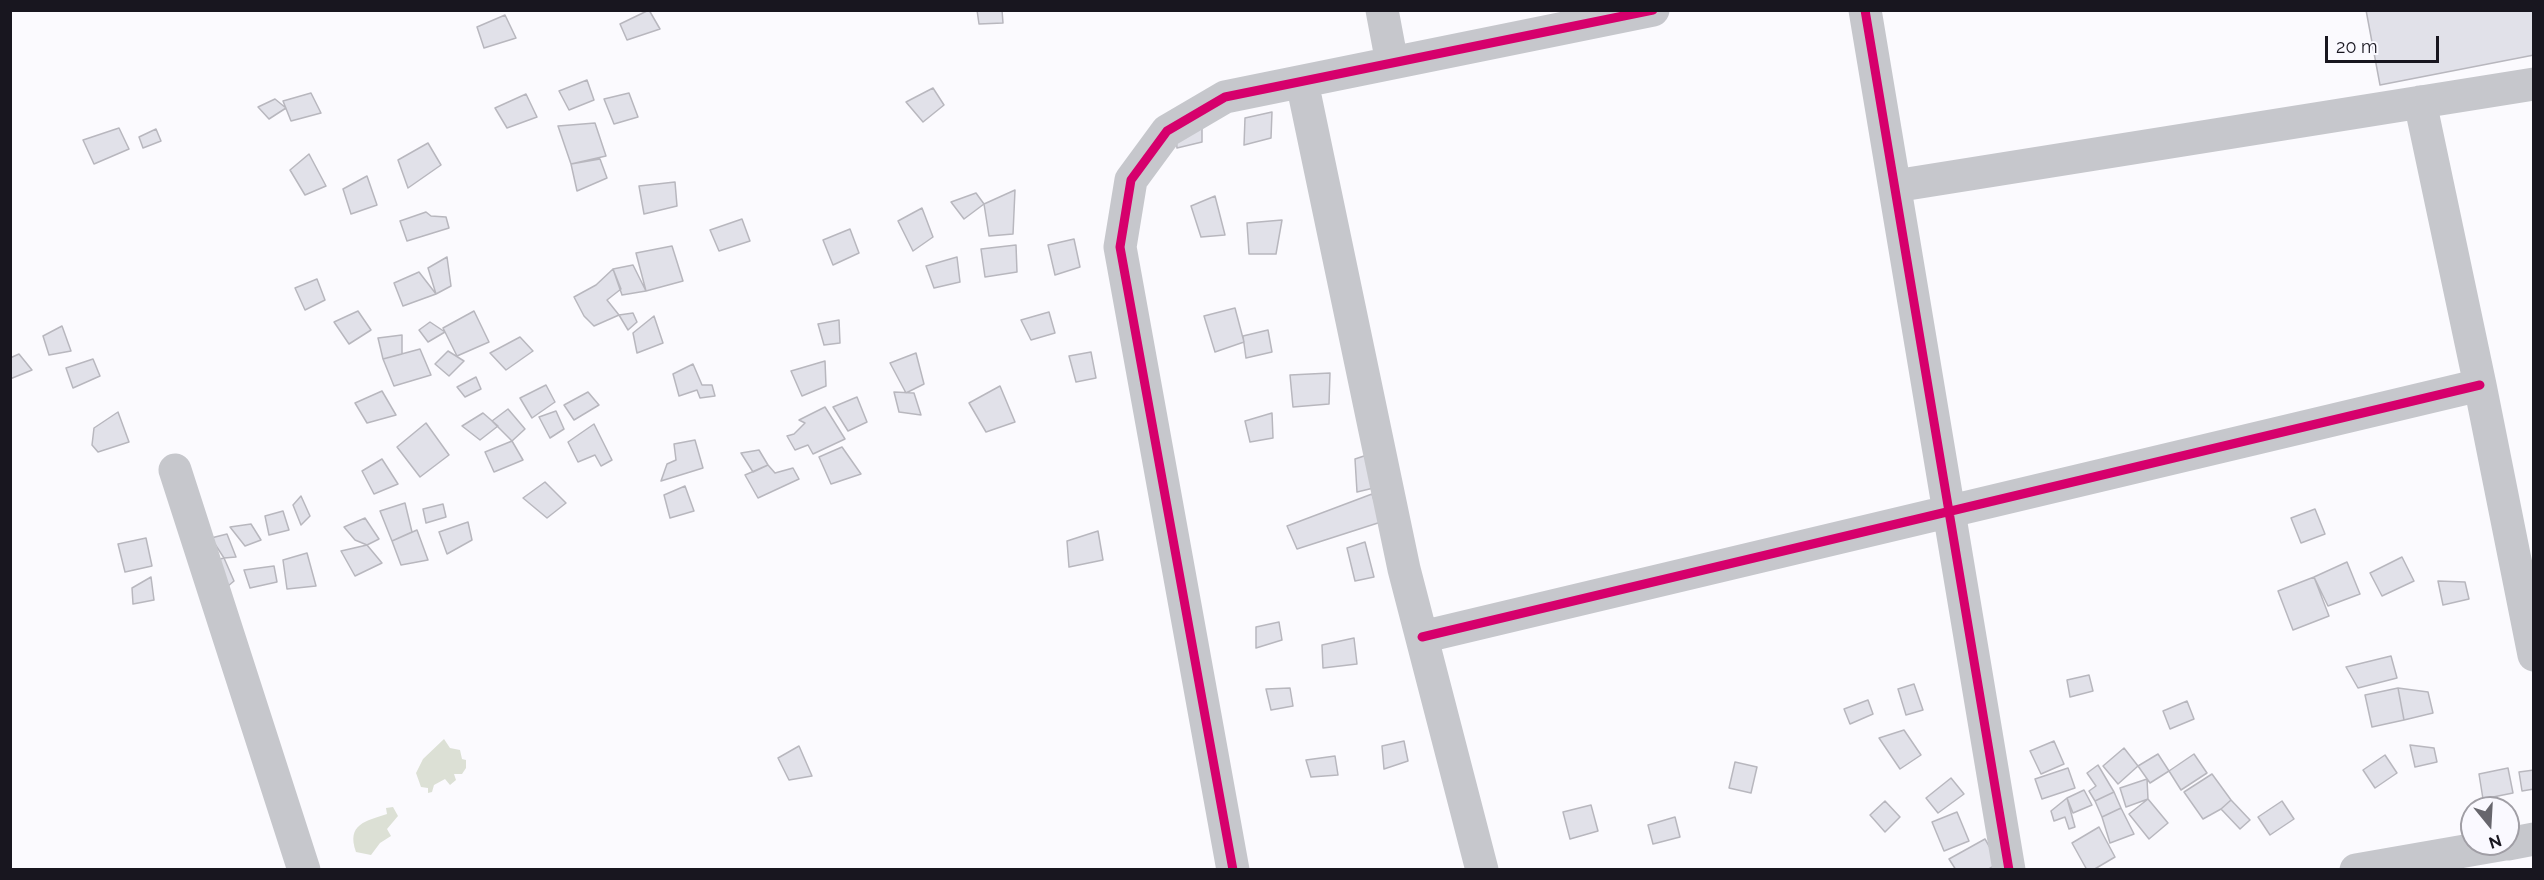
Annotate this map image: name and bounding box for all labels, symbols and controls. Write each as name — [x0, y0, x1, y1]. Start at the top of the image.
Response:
scale bar — [2328, 24, 2442, 62]
text: 20 m — [2336, 36, 2378, 57]
north arrow — [2460, 796, 2520, 856]
text: N — [2486, 831, 2504, 853]

